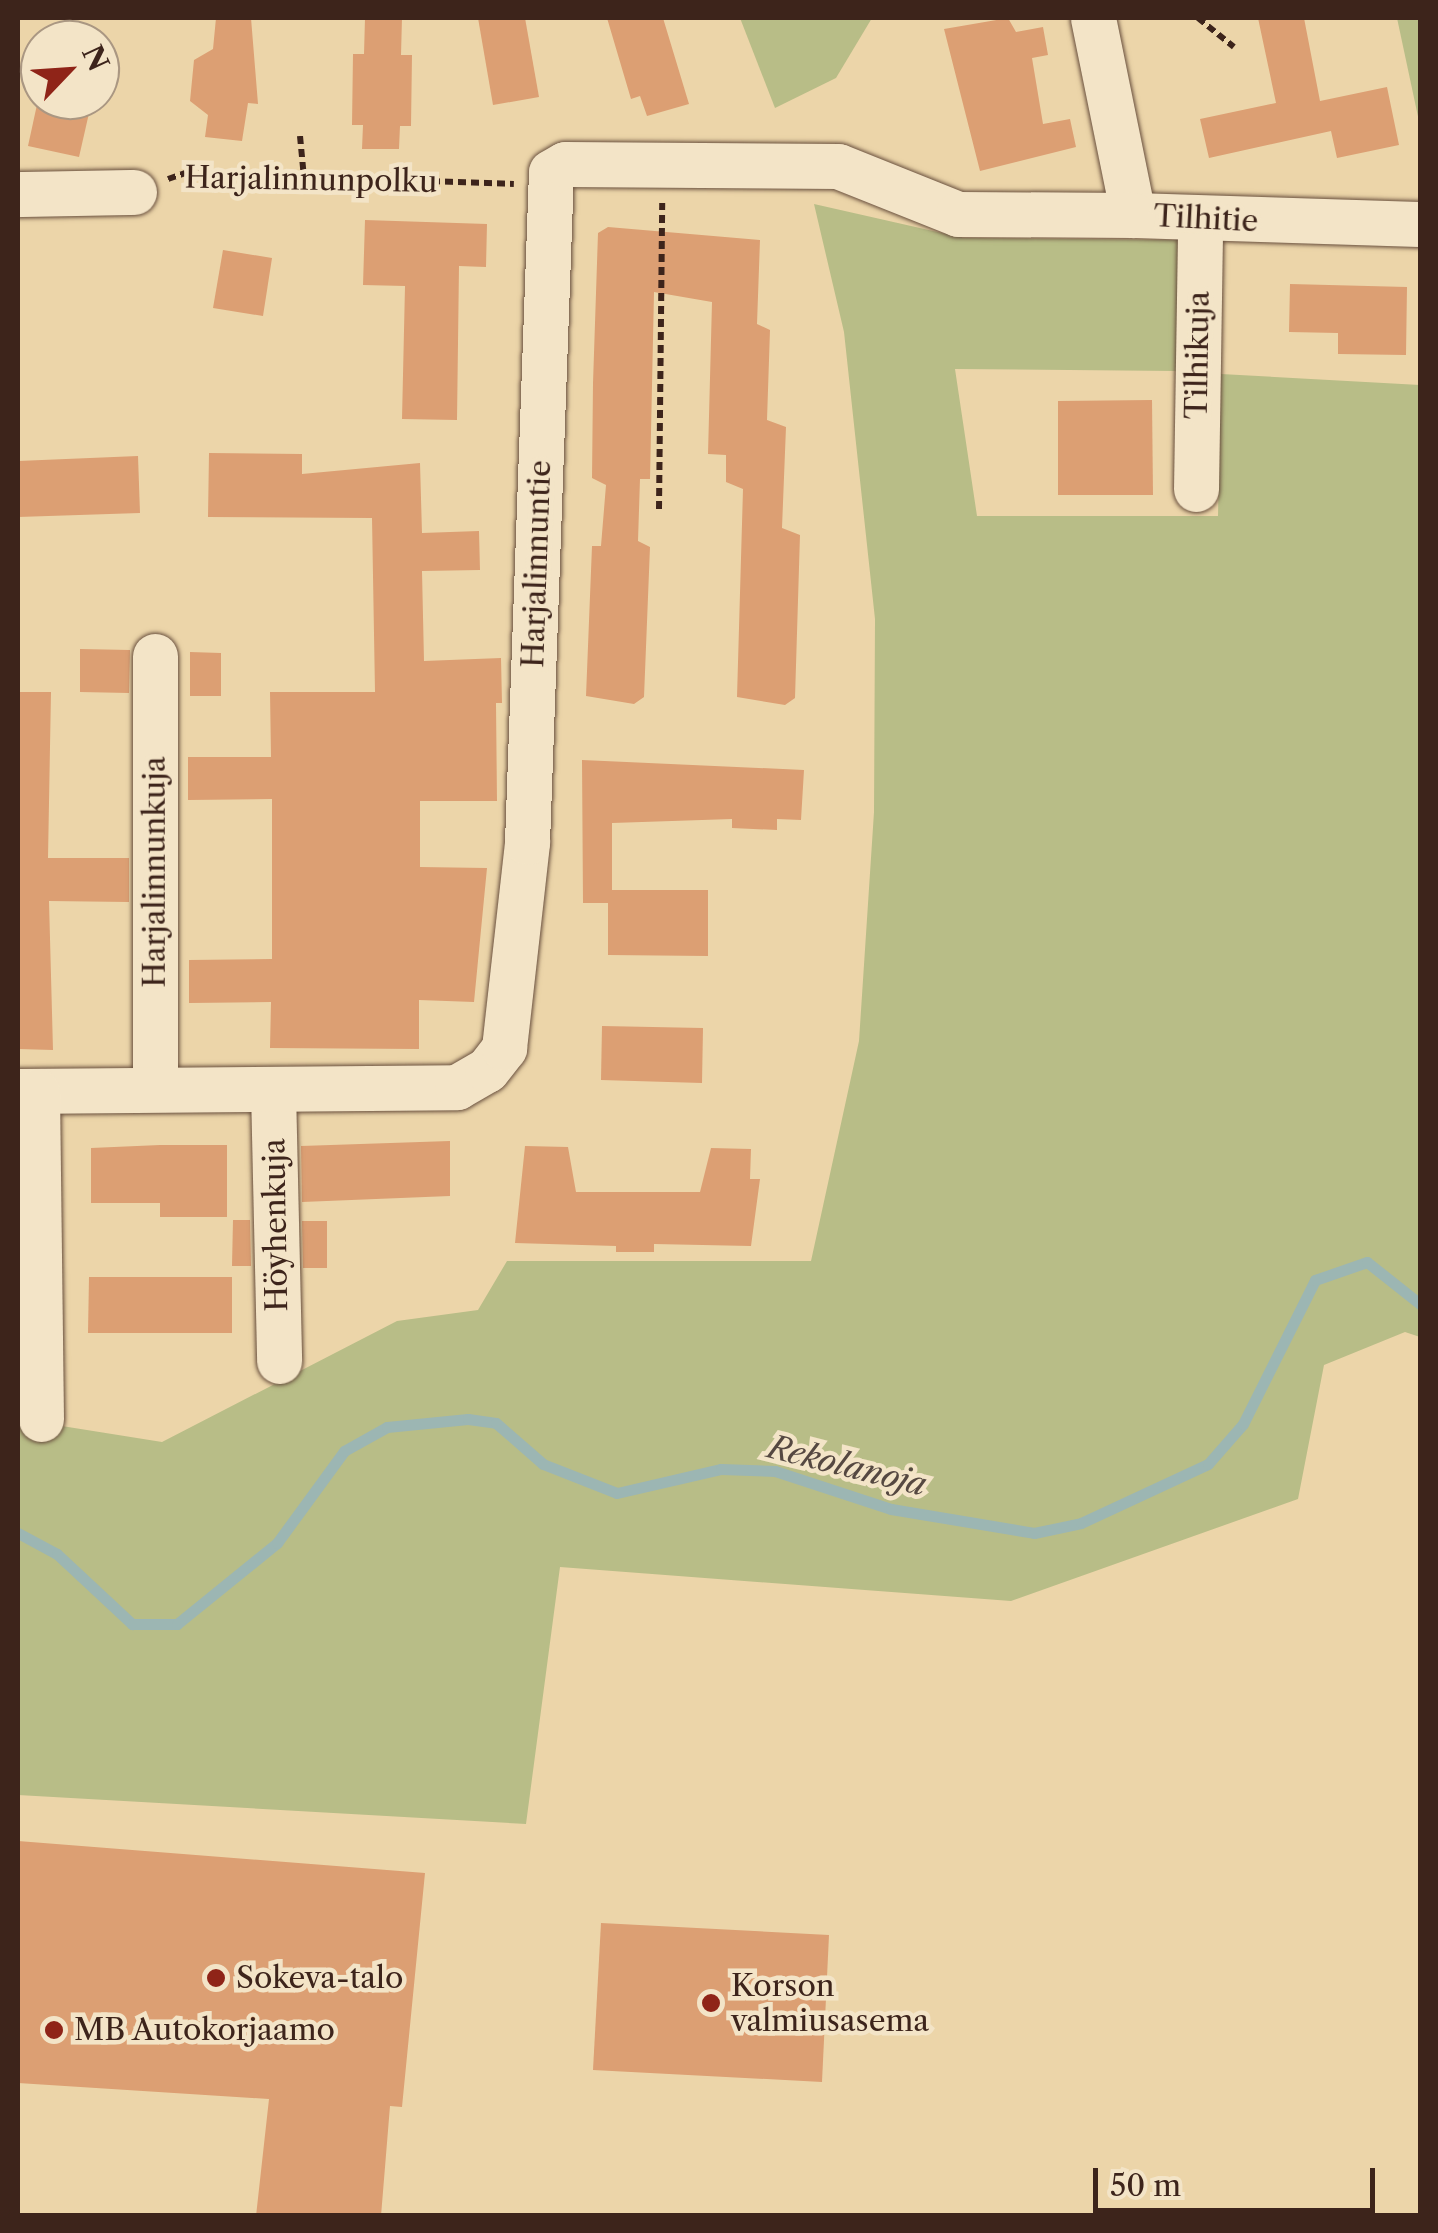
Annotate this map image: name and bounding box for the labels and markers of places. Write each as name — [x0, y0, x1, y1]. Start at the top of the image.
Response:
place label: Sokeva-talo — [236, 1960, 403, 1996]
marker: Sokeva-talo — [205, 1967, 227, 1989]
place label: Korson valmiusasema — [731, 1968, 929, 2038]
marker: Korson valmiusasema — [700, 1992, 722, 2014]
place label: MB Autokorjaamo — [74, 2012, 336, 2048]
marker: MB Autokorjaamo — [43, 2019, 65, 2041]

